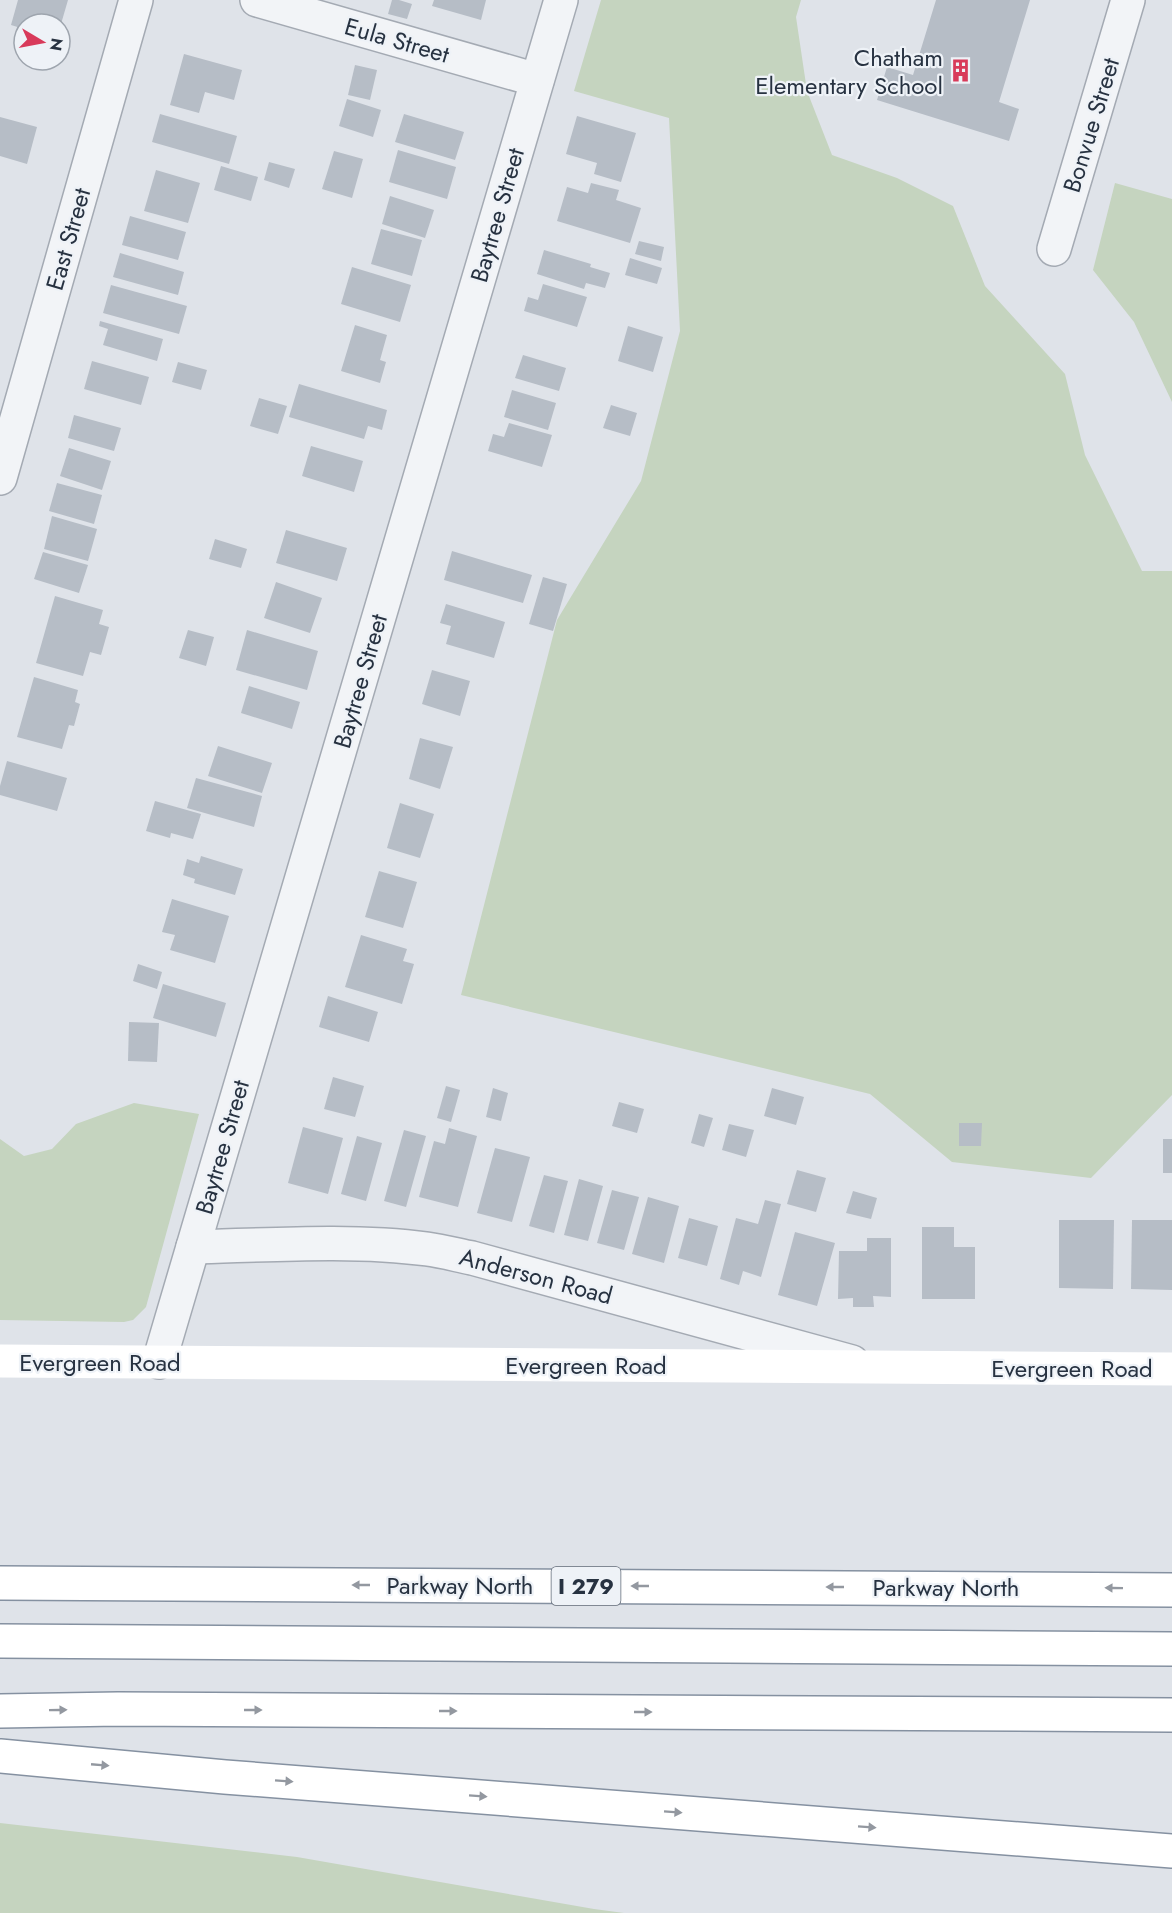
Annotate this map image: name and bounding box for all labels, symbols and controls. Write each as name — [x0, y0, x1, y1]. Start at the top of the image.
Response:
street label: Eula Street — [341, 8, 454, 72]
north arrow — [12, 12, 72, 72]
text: N — [44, 36, 69, 53]
place label: Chatham Elementary School — [755, 40, 943, 103]
street label: Bonvue Street — [1054, 53, 1128, 197]
building icon: Chatham Elementary School — [948, 58, 974, 84]
street label: Baytree Street — [461, 144, 533, 286]
street label: East Street — [37, 184, 99, 294]
street label: Baytree Street — [324, 610, 396, 752]
street label: Baytree Street — [186, 1076, 258, 1218]
street label: Anderson Road — [456, 1239, 616, 1313]
street label: Evergreen Road — [19, 1345, 181, 1380]
street label: Evergreen Road — [505, 1348, 667, 1383]
street label: Evergreen Road — [991, 1351, 1153, 1386]
road number: I 279 — [552, 1567, 620, 1605]
street label: Parkway North — [387, 1568, 533, 1603]
street label: Parkway North — [873, 1570, 1019, 1605]
one-way arrow — [351, 1580, 370, 1590]
one-way arrow — [630, 1581, 649, 1591]
one-way arrow — [825, 1582, 844, 1592]
one-way arrow — [1104, 1584, 1123, 1593]
one-way arrow — [49, 1705, 68, 1715]
one-way arrow — [244, 1705, 263, 1715]
one-way arrow — [439, 1706, 458, 1716]
one-way arrow — [634, 1707, 653, 1717]
one-way arrow — [91, 1760, 110, 1770]
one-way arrow — [274, 1776, 293, 1786]
one-way arrow — [469, 1792, 488, 1801]
one-way arrow — [663, 1807, 682, 1816]
one-way arrow — [857, 1822, 876, 1832]

